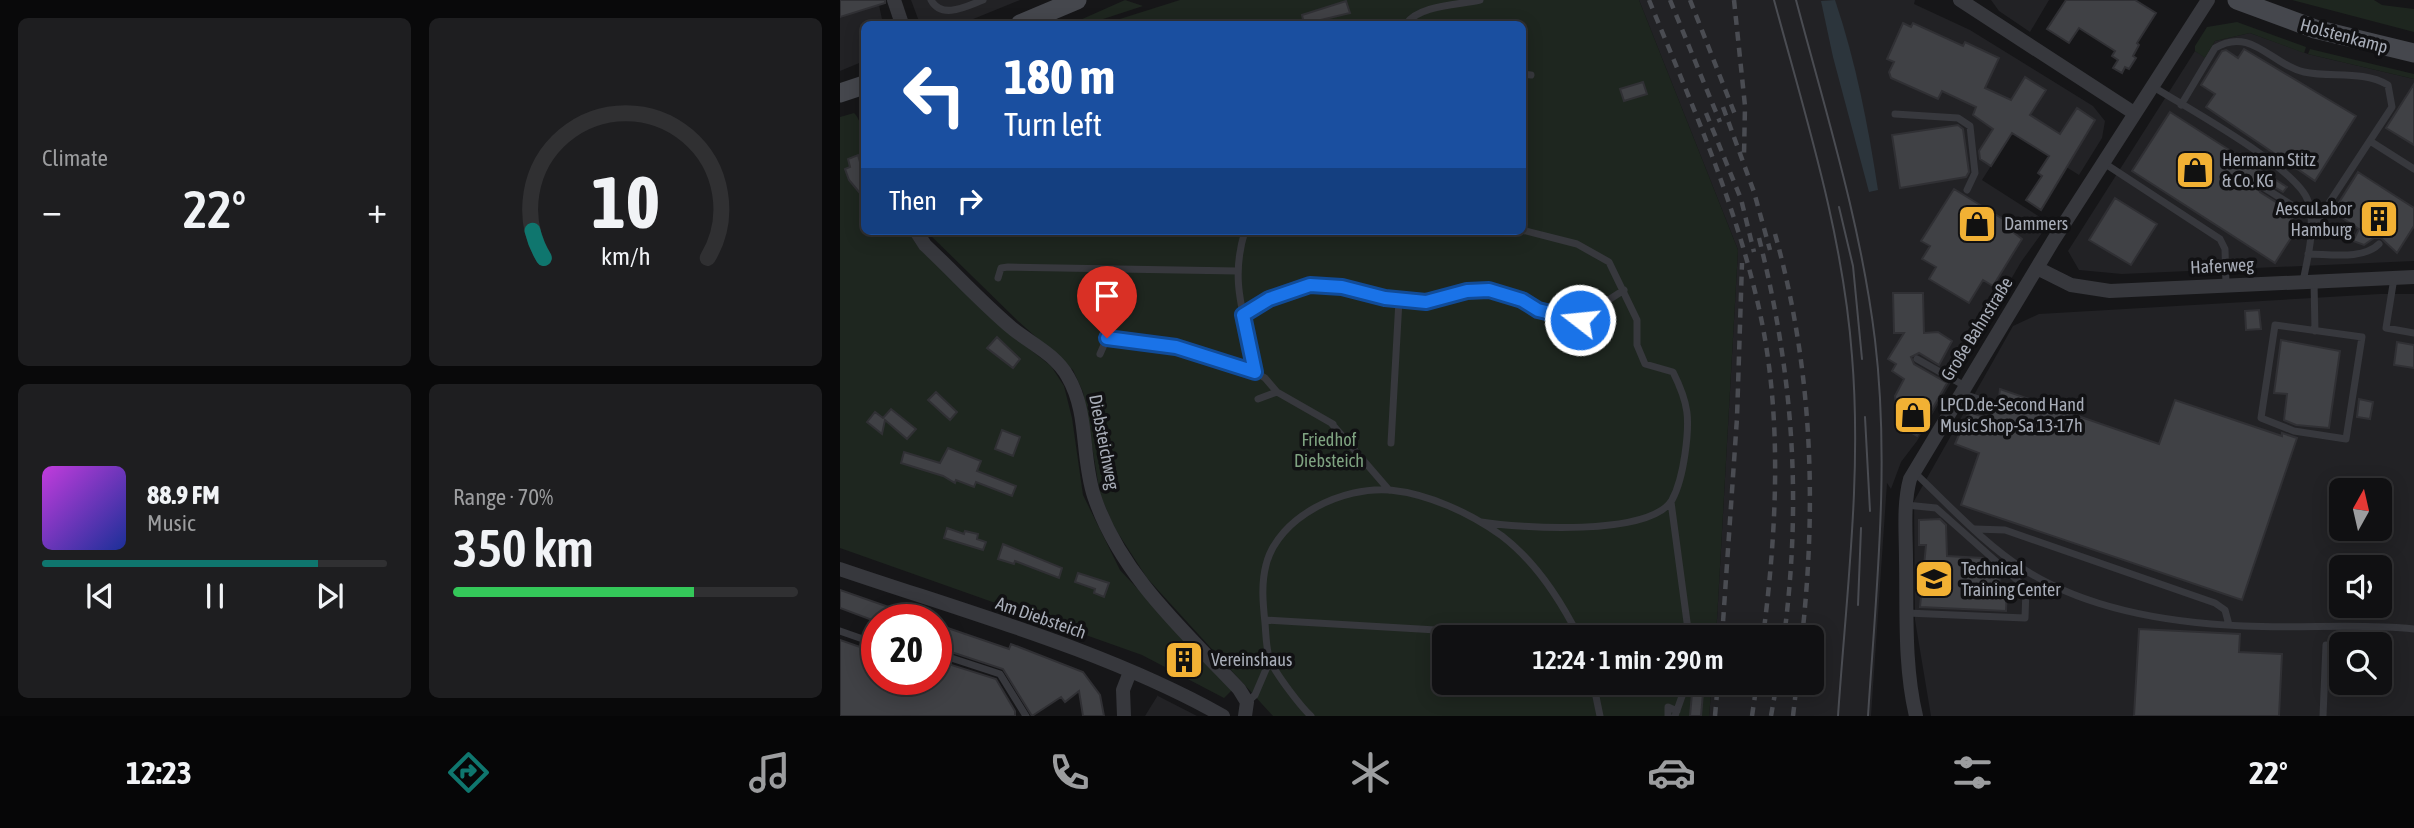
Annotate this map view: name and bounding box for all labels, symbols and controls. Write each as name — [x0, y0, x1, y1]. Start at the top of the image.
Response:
street label: Holstenkamp — [2298, 14, 2390, 57]
text: 180 m — [1004, 48, 1115, 104]
icon: left — [889, 49, 980, 140]
text: Turn left — [1004, 106, 1102, 143]
text: Climate — [42, 145, 108, 171]
shop icon: Hermann Stitz & Co. KG — [2174, 149, 2216, 191]
place label: Hermann Stitz & Co. KG — [2222, 149, 2316, 191]
text: 10 — [591, 160, 660, 243]
text: 22° — [183, 179, 246, 239]
icon: right — [951, 182, 989, 220]
text: Then — [889, 186, 937, 216]
text: − — [42, 188, 62, 231]
text: + — [367, 188, 387, 231]
place label: AescuLabor Hamburg — [2276, 198, 2353, 240]
building icon: AescuLabor Hamburg — [2358, 198, 2400, 240]
shop icon: Dammers — [1956, 203, 1998, 245]
place label: Dammers — [2004, 213, 2068, 234]
text: km/h — [601, 242, 650, 270]
street label: Haferweg — [2190, 253, 2255, 278]
pin — [1077, 266, 1137, 338]
street label: Große Bahnstraße — [1936, 273, 2017, 384]
icon: arrive — [1088, 277, 1126, 315]
position arrow — [1543, 283, 1617, 357]
street label: Diebsteichweg — [1085, 393, 1124, 492]
shop icon: LPCD.de-Second Hand Music Shop-Sa 13-17h — [1892, 394, 1934, 436]
place label: LPCD.de-Second Hand Music Shop-Sa 13-17h — [1940, 394, 2085, 436]
park label: Friedhof Diebsteich — [1294, 429, 1364, 471]
north arrow — [2329, 478, 2392, 541]
map controls — [2329, 478, 2392, 695]
text: 88.9 FM — [147, 480, 220, 510]
text: Range · 70% — [453, 484, 553, 510]
text: Music — [147, 510, 195, 536]
text: 350 km — [453, 518, 594, 578]
button: sound — [2329, 555, 2392, 618]
school or university icon: Technical Training Center — [1913, 558, 1955, 600]
place label: Technical Training Center — [1961, 558, 2061, 600]
icon: previous — [81, 577, 119, 615]
icon: pause — [196, 577, 234, 615]
icon: next — [311, 577, 349, 615]
street label: Am Diebsteich — [993, 592, 1089, 643]
speed limit sign: 20 — [861, 604, 952, 695]
button: search — [2329, 632, 2392, 695]
building icon: Vereinshaus — [1163, 639, 1205, 681]
text: 12:24 · 1 min · 290 m — [1533, 645, 1723, 675]
place label: Vereinshaus — [1211, 649, 1292, 670]
icon: directions — [444, 748, 493, 797]
icon: music — [745, 748, 794, 797]
icon: phone — [1045, 748, 1094, 797]
icon: climate — [1346, 748, 1395, 797]
icon: car — [1647, 748, 1696, 797]
icon: filters — [1948, 748, 1997, 797]
text: 12:23 — [126, 754, 192, 791]
text: 22° — [2249, 754, 2288, 791]

